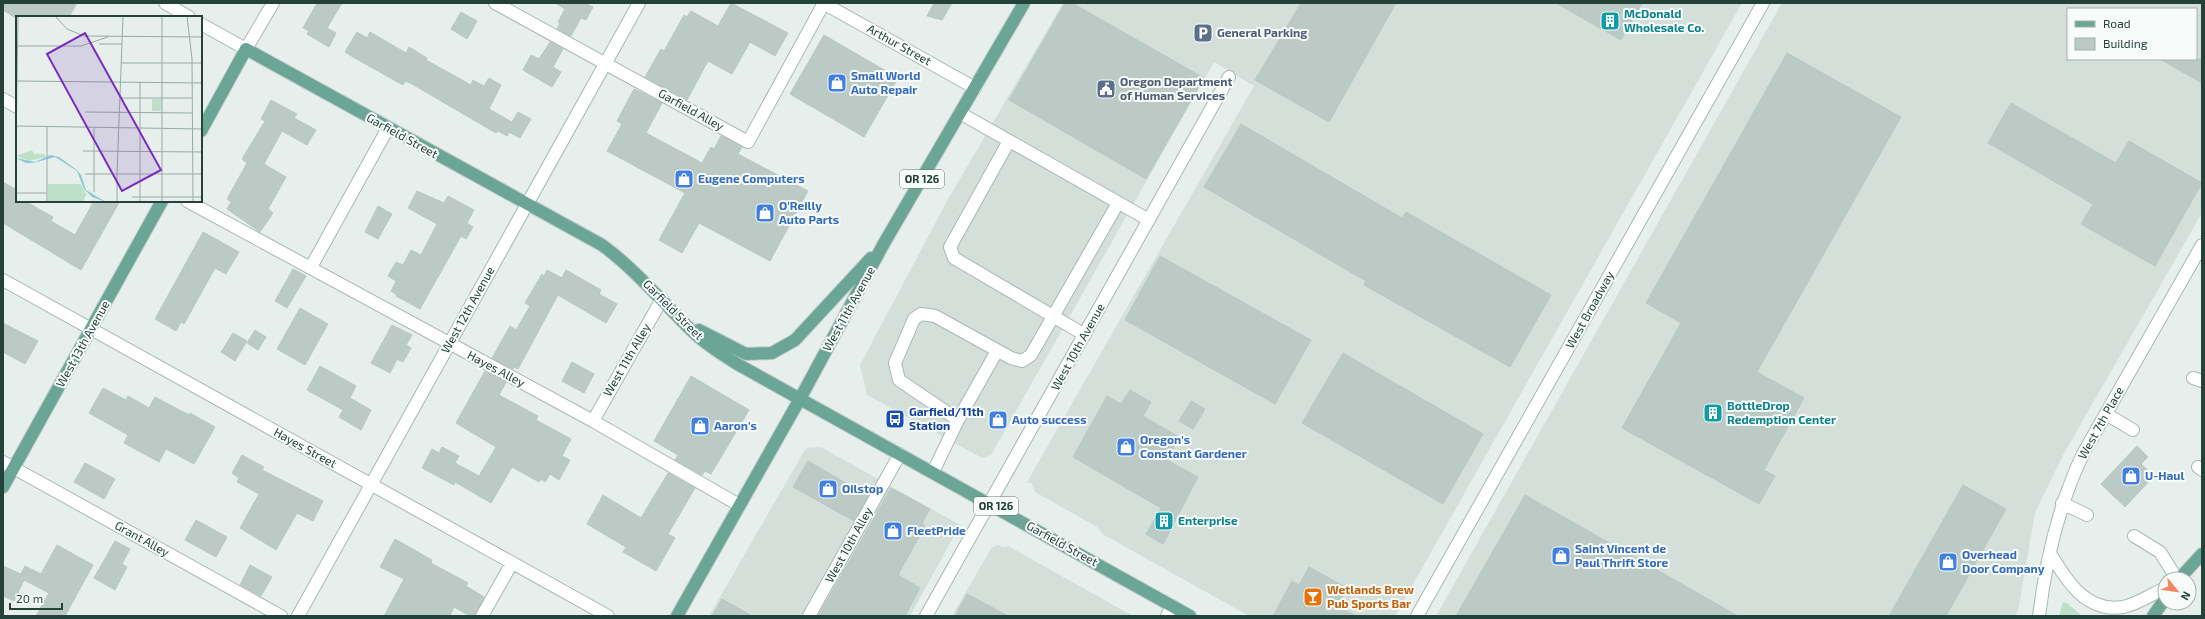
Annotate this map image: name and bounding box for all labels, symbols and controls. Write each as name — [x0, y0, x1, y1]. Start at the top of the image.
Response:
place label: McDonald Wholesale Co. — [1624, 6, 1704, 34]
legend — [2067, 8, 2197, 60]
building icon: McDonald Wholesale Co. — [1599, 10, 1621, 32]
inset map — [16, 16, 202, 202]
text: Road — [2103, 16, 2131, 30]
street label: Arthur Street — [865, 21, 934, 68]
parking icon: General Parking — [1192, 22, 1214, 44]
place label: General Parking — [1217, 25, 1307, 39]
text: Building — [2103, 36, 2148, 50]
place label: Small World Auto Repair — [851, 68, 920, 96]
shop icon: Small World Auto Repair — [826, 72, 848, 94]
place label: Oregon Department of Human Services — [1120, 74, 1232, 102]
public building icon: Oregon Department of Human Services — [1095, 78, 1117, 100]
street label: Garfield Alley — [656, 85, 727, 133]
street label: Garfield Street — [364, 110, 441, 161]
shop icon: Eugene Computers — [673, 168, 695, 190]
road number: OR 126 — [900, 170, 944, 188]
place label: Eugene Computers — [698, 171, 805, 185]
place label: O'Reilly Auto Parts — [779, 198, 839, 226]
shop icon: O'Reilly Auto Parts — [754, 202, 776, 224]
street label: West 12th Avenue — [438, 264, 497, 355]
street label: West 11th Avenue — [819, 264, 877, 353]
street label: West Broadway — [1562, 268, 1616, 351]
street label: Garfield Street — [641, 276, 707, 343]
street label: West 13th Avenue — [53, 298, 112, 389]
street label: West 10th Avenue — [1047, 301, 1107, 392]
street label: West 11th Alley — [600, 320, 653, 398]
street label: Hayes Alley — [465, 347, 528, 389]
street label: West 7th Place — [2074, 384, 2126, 461]
place label: BottleDrop Redemption Center — [1727, 398, 1836, 426]
building icon: BottleDrop Redemption Center — [1702, 402, 1724, 424]
place label: Garfield/11th Station — [909, 404, 984, 432]
bus stop icon: Garfield/11th Station — [884, 408, 906, 430]
shop icon: Auto success — [987, 409, 1009, 431]
place label: Auto success — [1012, 412, 1087, 426]
shop icon: Aaron's — [689, 415, 711, 437]
place label: Aaron's — [714, 418, 757, 432]
street label: Hayes Street — [272, 424, 340, 470]
place label: Oregon's Constant Gardener — [1140, 432, 1247, 460]
shop icon: Oregon's Constant Gardener — [1115, 436, 1137, 458]
shop icon: U-Haul — [2120, 465, 2142, 487]
place label: U-Haul — [2145, 468, 2184, 482]
shop icon: Oilstop — [817, 478, 839, 500]
place label: Oilstop — [842, 481, 883, 495]
road number: OR 126 — [974, 497, 1018, 515]
street label: West 10th Alley — [822, 504, 875, 585]
building icon: Enterprise — [1153, 510, 1175, 532]
place label: Enterprise — [1178, 513, 1238, 527]
street label: Grant Alley — [113, 517, 173, 559]
street label: Garfield Street — [1024, 518, 1101, 569]
shop icon: FleetPride — [882, 520, 904, 542]
place label: FleetPride — [907, 523, 966, 537]
place label: Saint Vincent de Paul Thrift Store — [1575, 541, 1669, 569]
shop icon: Saint Vincent de Paul Thrift Store — [1550, 545, 1572, 567]
place label: Overhead Door Company — [1962, 547, 2045, 576]
shop icon: Overhead Door Company — [1937, 551, 1959, 573]
north arrow — [2157, 571, 2197, 611]
place label: Wetlands Brew Pub Sports Bar — [1327, 582, 1415, 610]
scale bar — [10, 585, 62, 611]
bar icon: Wetlands Brew Pub Sports Bar — [1302, 586, 1324, 608]
text: N — [2179, 589, 2194, 603]
text: 20 m — [16, 591, 43, 605]

